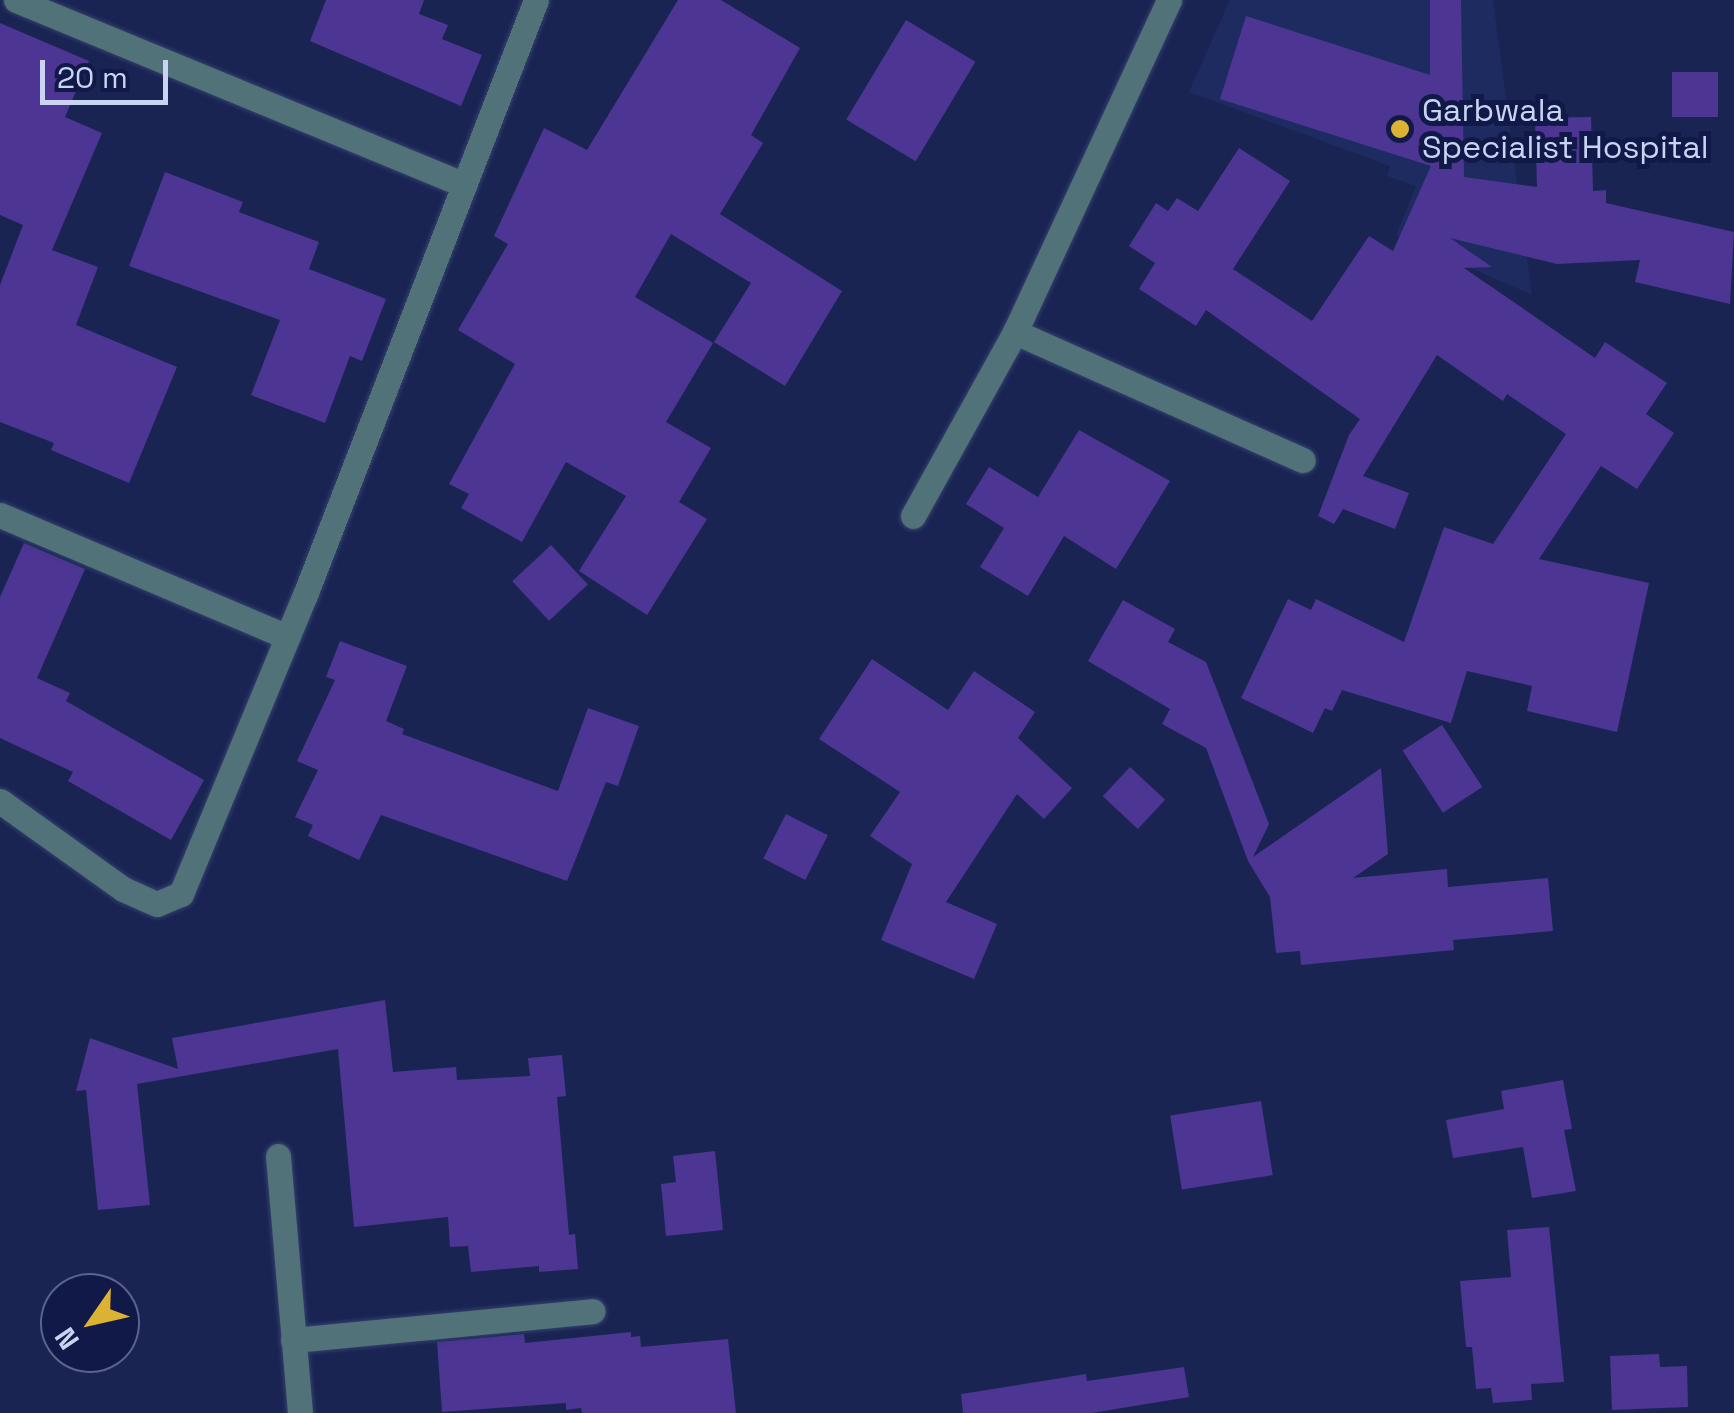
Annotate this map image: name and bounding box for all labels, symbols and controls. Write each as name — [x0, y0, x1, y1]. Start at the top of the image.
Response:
scale bar — [45, 40, 172, 102]
text: 20 m — [57, 58, 128, 97]
place label: Garbwala Specialist Hospital — [1422, 92, 1709, 167]
marker: Garbwala Specialist Hospital — [1387, 116, 1413, 142]
north arrow — [40, 1273, 140, 1373]
text: N — [47, 1321, 87, 1357]

